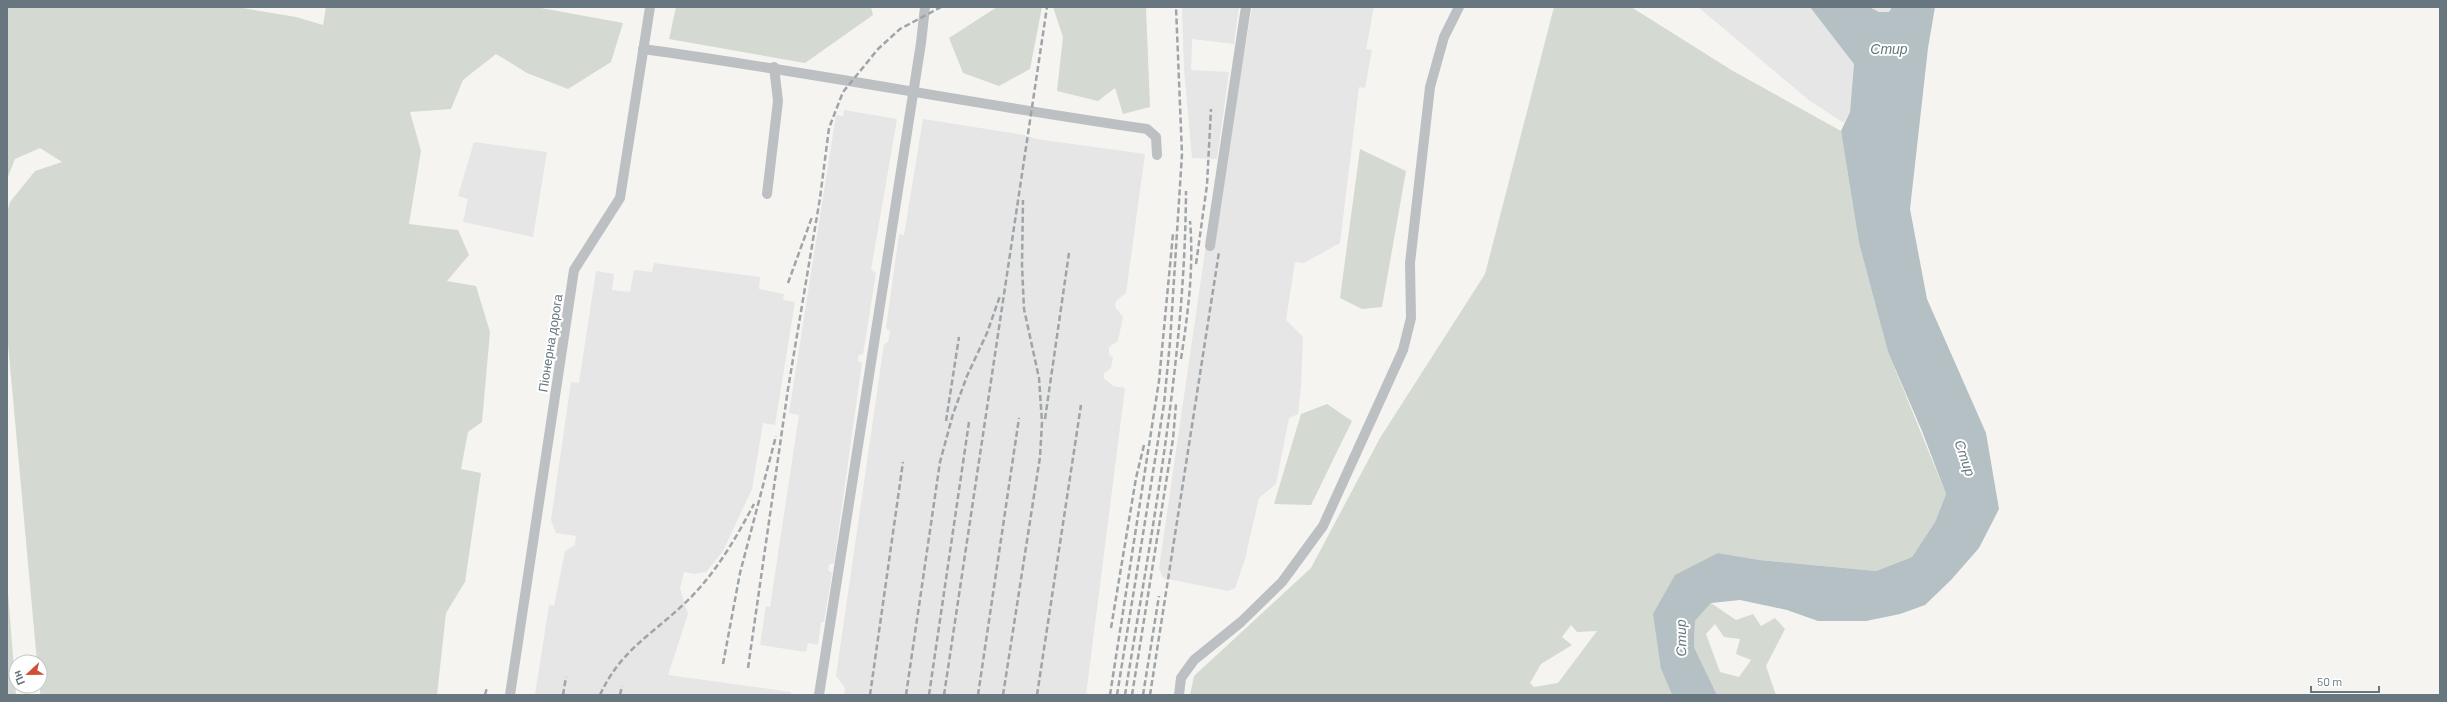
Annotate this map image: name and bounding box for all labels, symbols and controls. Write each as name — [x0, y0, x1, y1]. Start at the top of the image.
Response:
water label: Стир — [1870, 40, 1908, 57]
street label: Піонерна дорога — [534, 292, 566, 393]
water label: Стир — [1951, 437, 1980, 478]
water label: Стир — [1672, 619, 1689, 657]
north arrow — [8, 654, 48, 694]
scale bar — [2311, 668, 2379, 694]
text: Пн — [10, 669, 27, 687]
text: 50 m — [2317, 674, 2342, 688]

